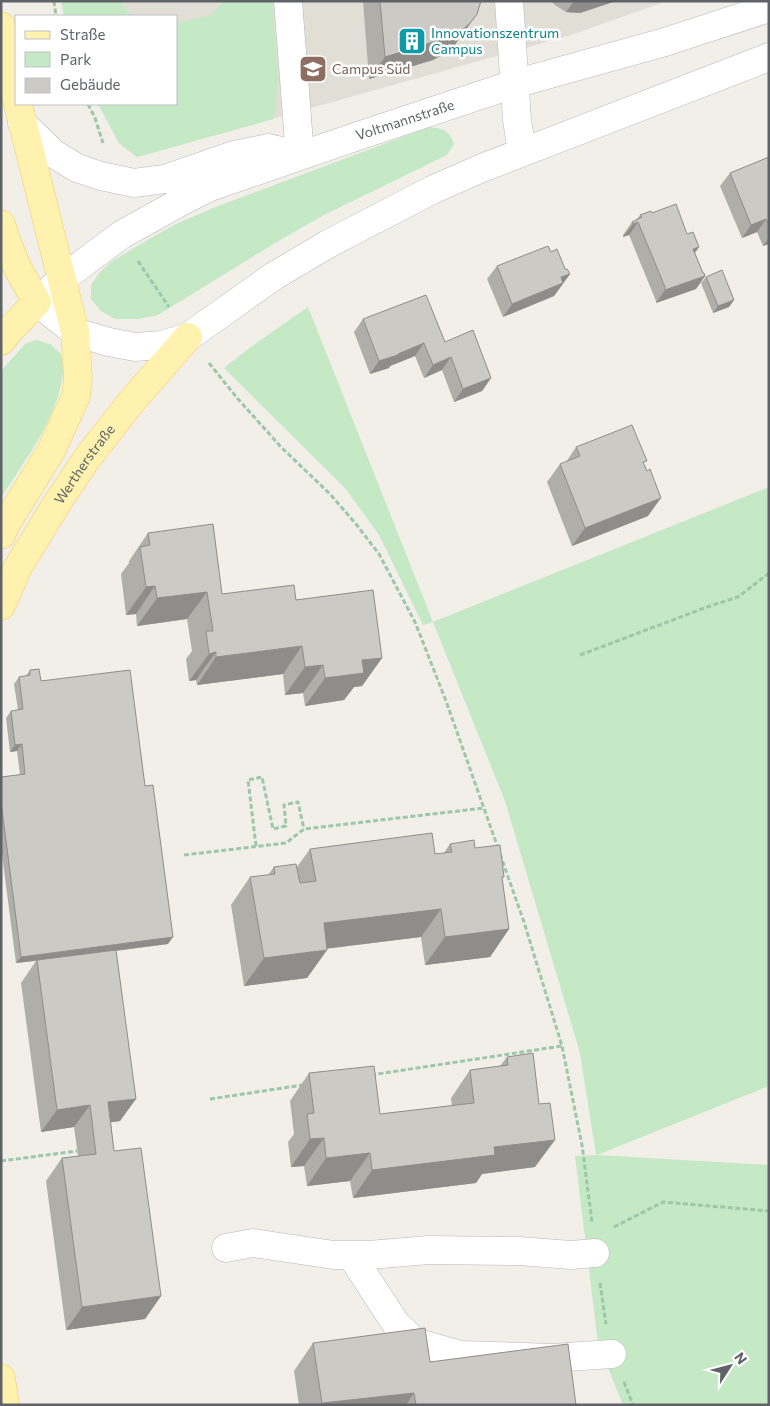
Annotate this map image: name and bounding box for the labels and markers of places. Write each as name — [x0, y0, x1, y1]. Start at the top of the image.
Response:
place label: Innovationszentrum Campus — [431, 24, 559, 57]
building icon: Innovationszentrum Campus — [397, 26, 427, 56]
school or university icon: Campus Süd — [298, 54, 328, 84]
place label: Campus Süd — [332, 60, 410, 77]

